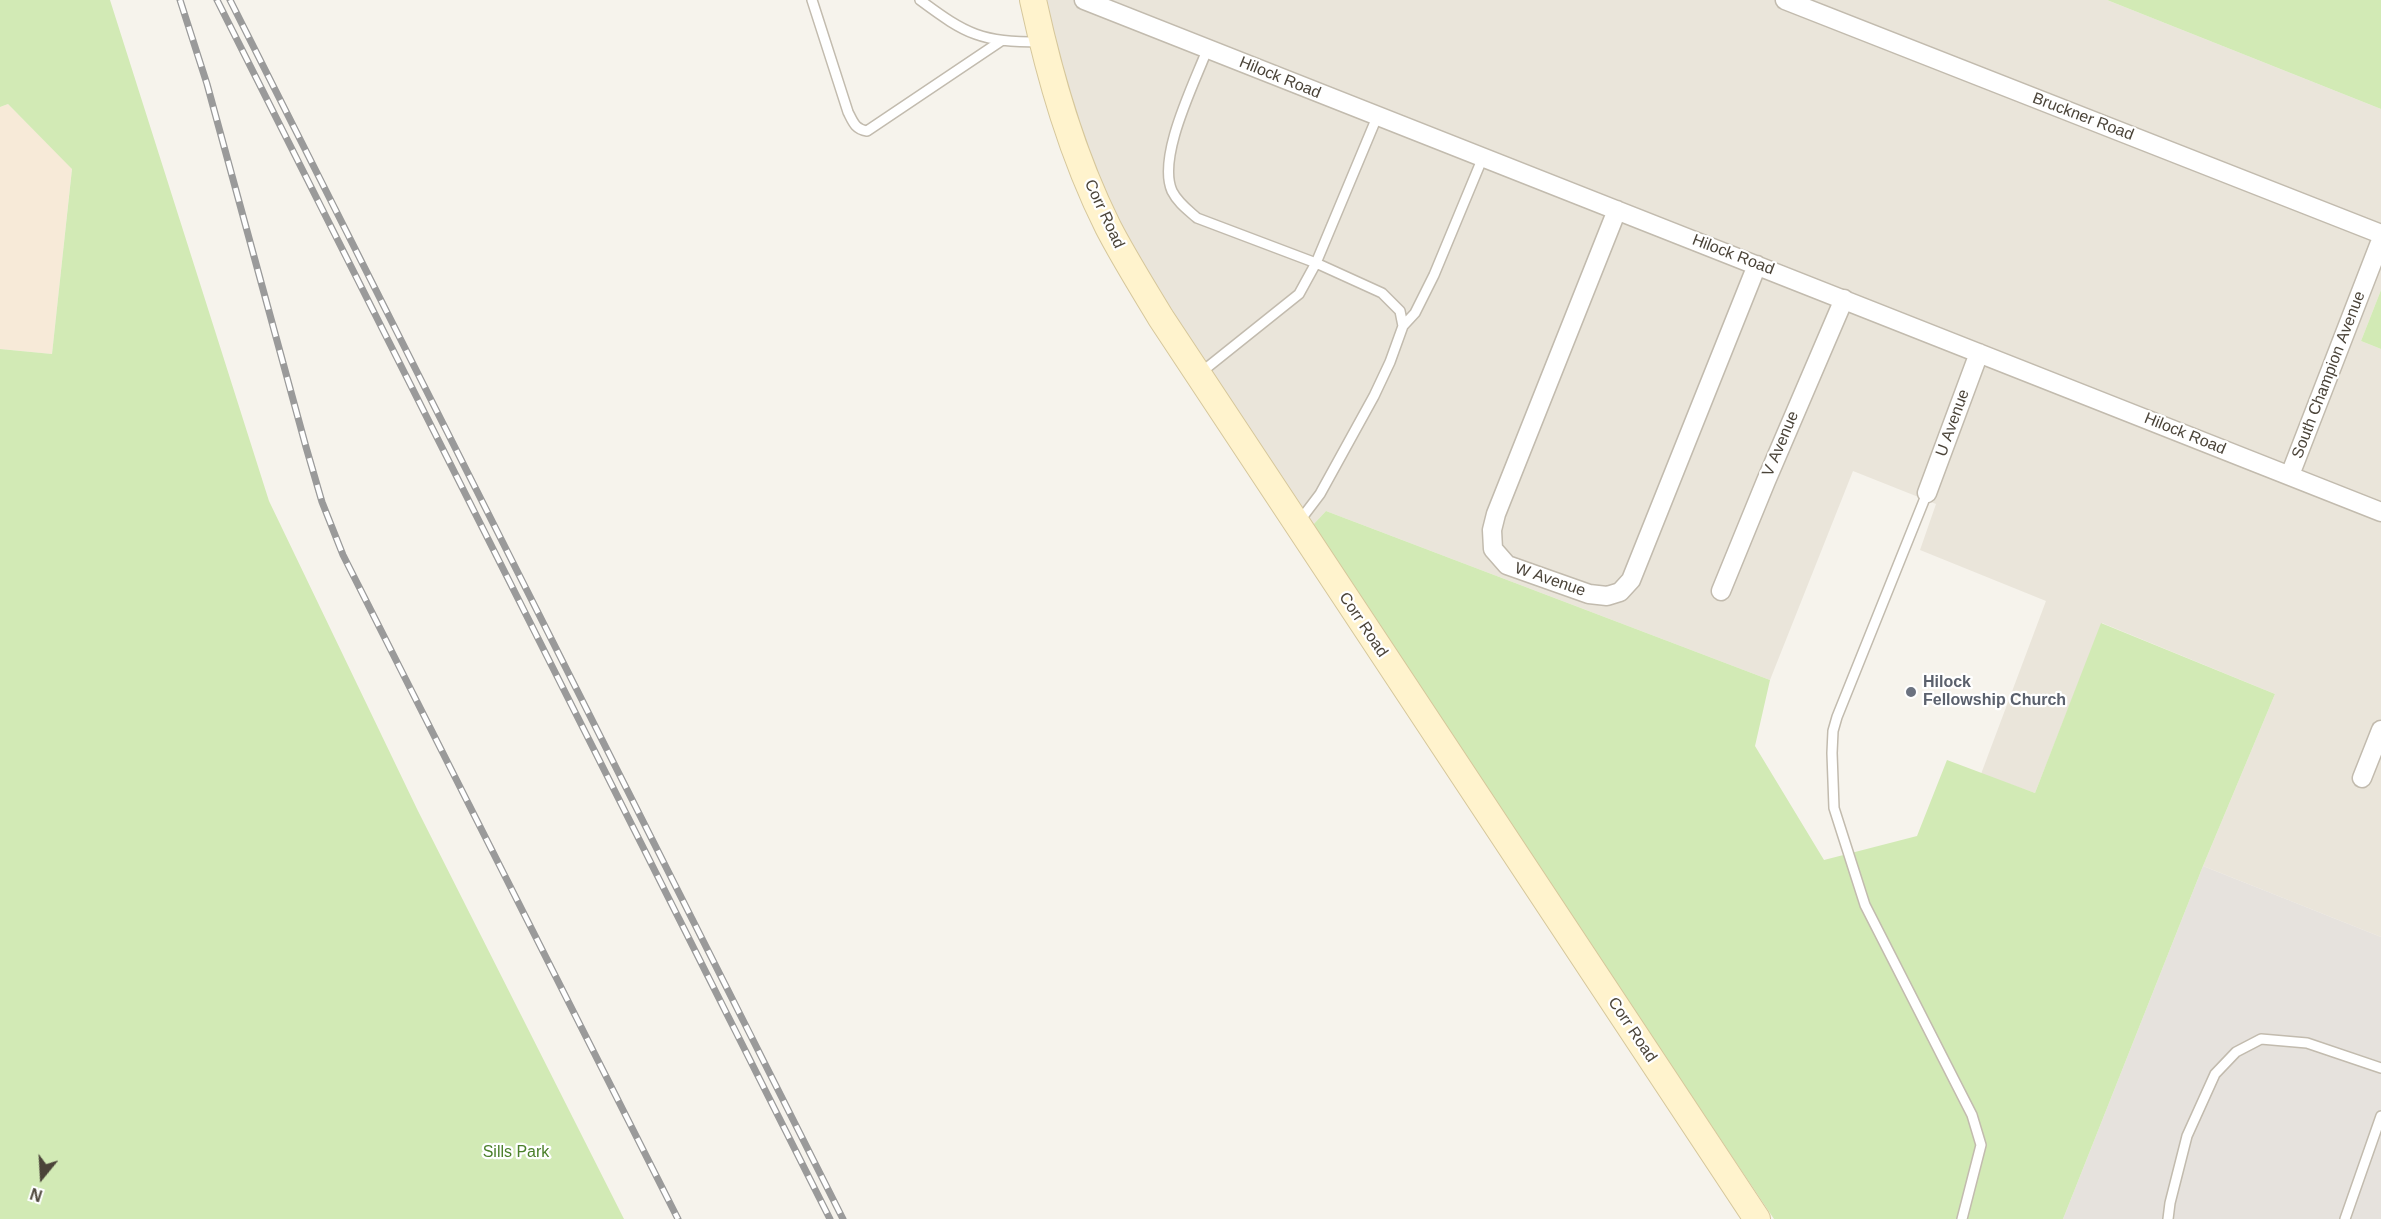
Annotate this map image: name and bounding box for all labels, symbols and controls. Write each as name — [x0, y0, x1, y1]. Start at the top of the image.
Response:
street label: Hilock Road — [1236, 53, 1324, 103]
street label: Bruckner Road — [2030, 89, 2136, 145]
street label: Corr Road — [1080, 176, 1128, 252]
street label: Hilock Road — [1689, 231, 1777, 279]
street label: South Champion Avenue — [2288, 289, 2370, 461]
street label: U Avenue — [1932, 387, 1974, 459]
street label: V Avenue — [1759, 408, 1803, 480]
street label: Hilock Road — [2141, 409, 2229, 459]
street label: W Avenue — [1512, 559, 1588, 601]
street label: Corr Road — [1334, 589, 1392, 661]
place label: Hilock Fellowship Church — [1923, 673, 2066, 711]
marker: Hilock Fellowship Church — [1904, 685, 1918, 699]
street label: Corr Road — [1603, 994, 1661, 1066]
park label: Sills Park — [483, 1143, 549, 1163]
north arrow — [12, 1147, 72, 1207]
text: N — [28, 1185, 44, 1204]

